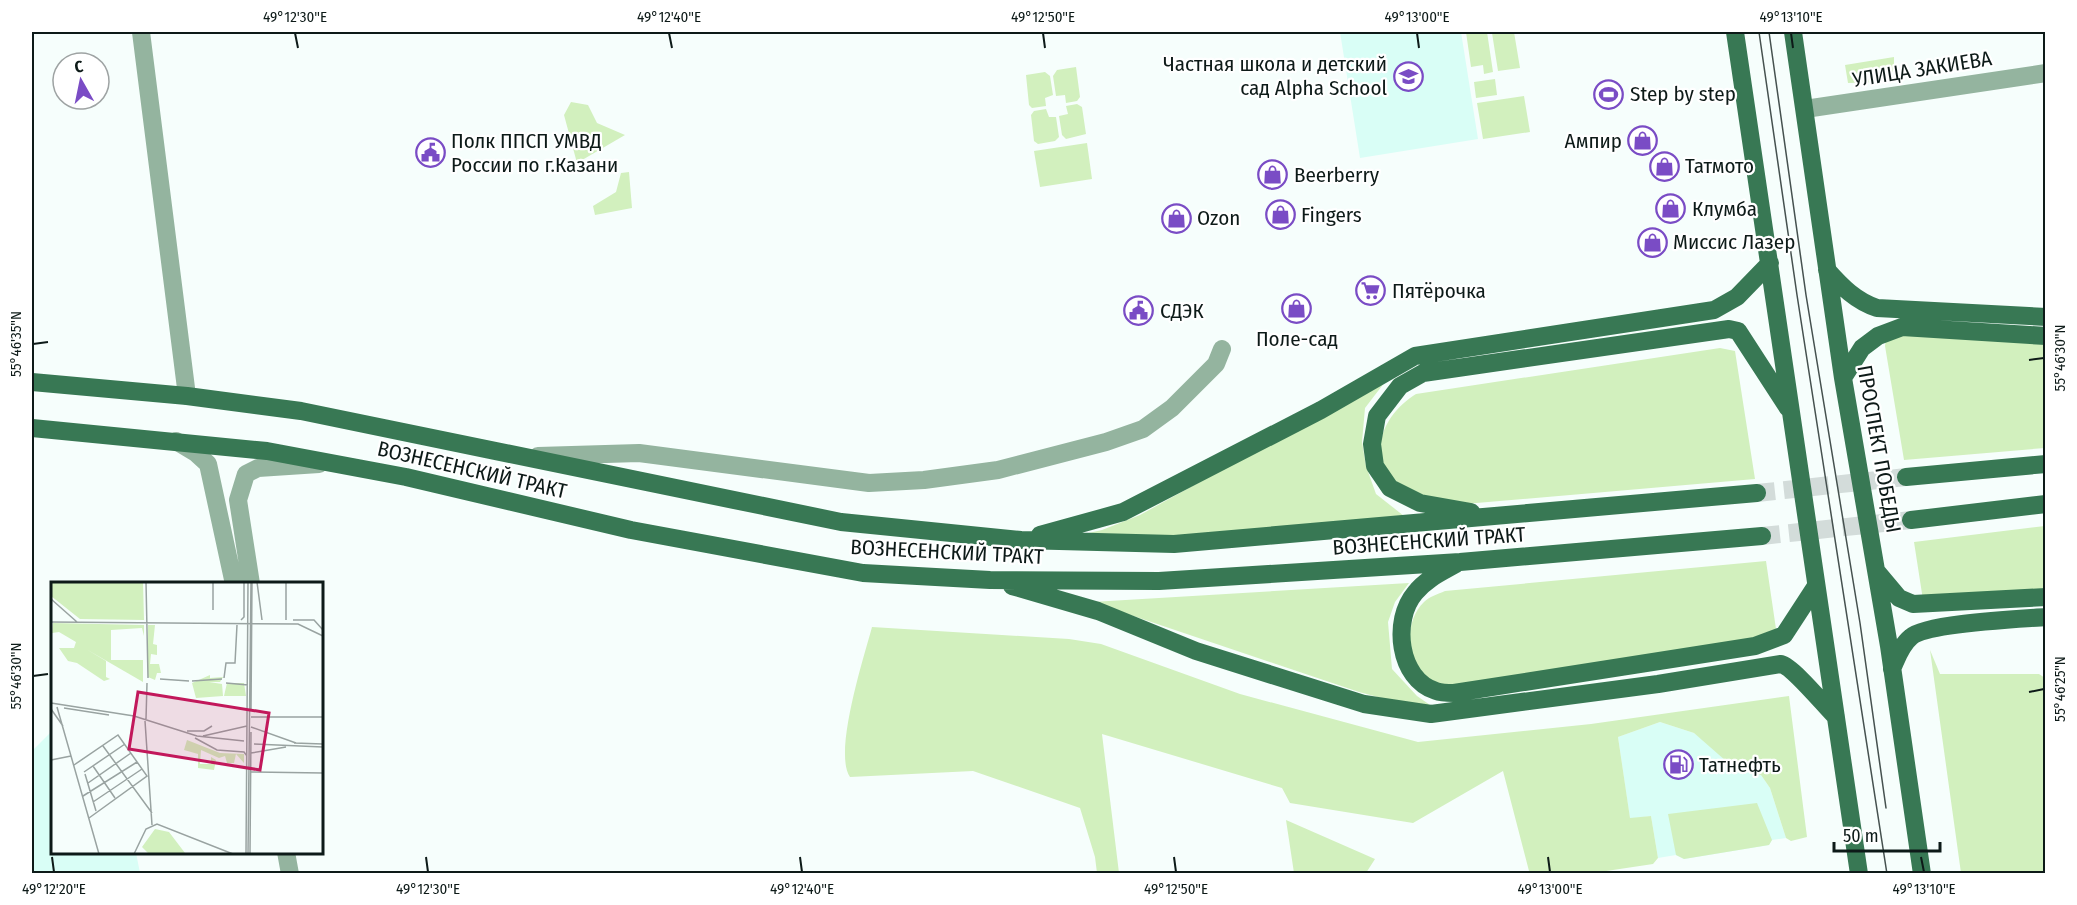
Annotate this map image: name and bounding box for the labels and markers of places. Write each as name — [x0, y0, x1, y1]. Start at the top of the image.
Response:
place label: Частная школа и детский сад Alpha School — [1163, 51, 1387, 101]
school or university icon: Частная школа и детский сад Alpha School — [1392, 60, 1424, 92]
sports icon: Step by step — [1593, 78, 1625, 110]
place label: Step by step — [1630, 81, 1736, 107]
shop icon: Ампир — [1627, 125, 1659, 157]
place label: Полк ППСП УМВД России по г.Казани — [451, 128, 618, 178]
place label: Ампир — [1565, 128, 1622, 154]
public building icon: Полк ППСП УМВД России по г.Казани — [414, 137, 446, 169]
shop icon: Татмото — [1648, 150, 1680, 182]
place label: Татмото — [1685, 153, 1754, 179]
shop icon: Beerberry — [1257, 159, 1289, 191]
place label: Beerberry — [1294, 162, 1380, 188]
shop icon: Клумба — [1655, 193, 1687, 225]
place label: Клумба — [1692, 196, 1757, 222]
shop icon: Fingers — [1264, 199, 1296, 231]
shop icon: Ozon — [1160, 202, 1192, 234]
place label: Fingers — [1301, 202, 1362, 228]
place label: Ozon — [1197, 205, 1240, 231]
shop icon: Миссис Лазер — [1636, 226, 1668, 258]
place label: Миссис Лазер — [1673, 229, 1795, 255]
supermarket icon: Пятёрочка — [1355, 275, 1387, 307]
place label: Пятёрочка — [1392, 278, 1486, 304]
shop icon: Поле-сад — [1281, 292, 1313, 324]
public building icon: СДЭК — [1123, 295, 1155, 327]
place label: СДЭК — [1160, 298, 1204, 324]
place label: Поле-сад — [1256, 326, 1338, 352]
fuel station icon: Татнефть — [1662, 749, 1694, 781]
place label: Татнефть — [1699, 752, 1781, 778]

